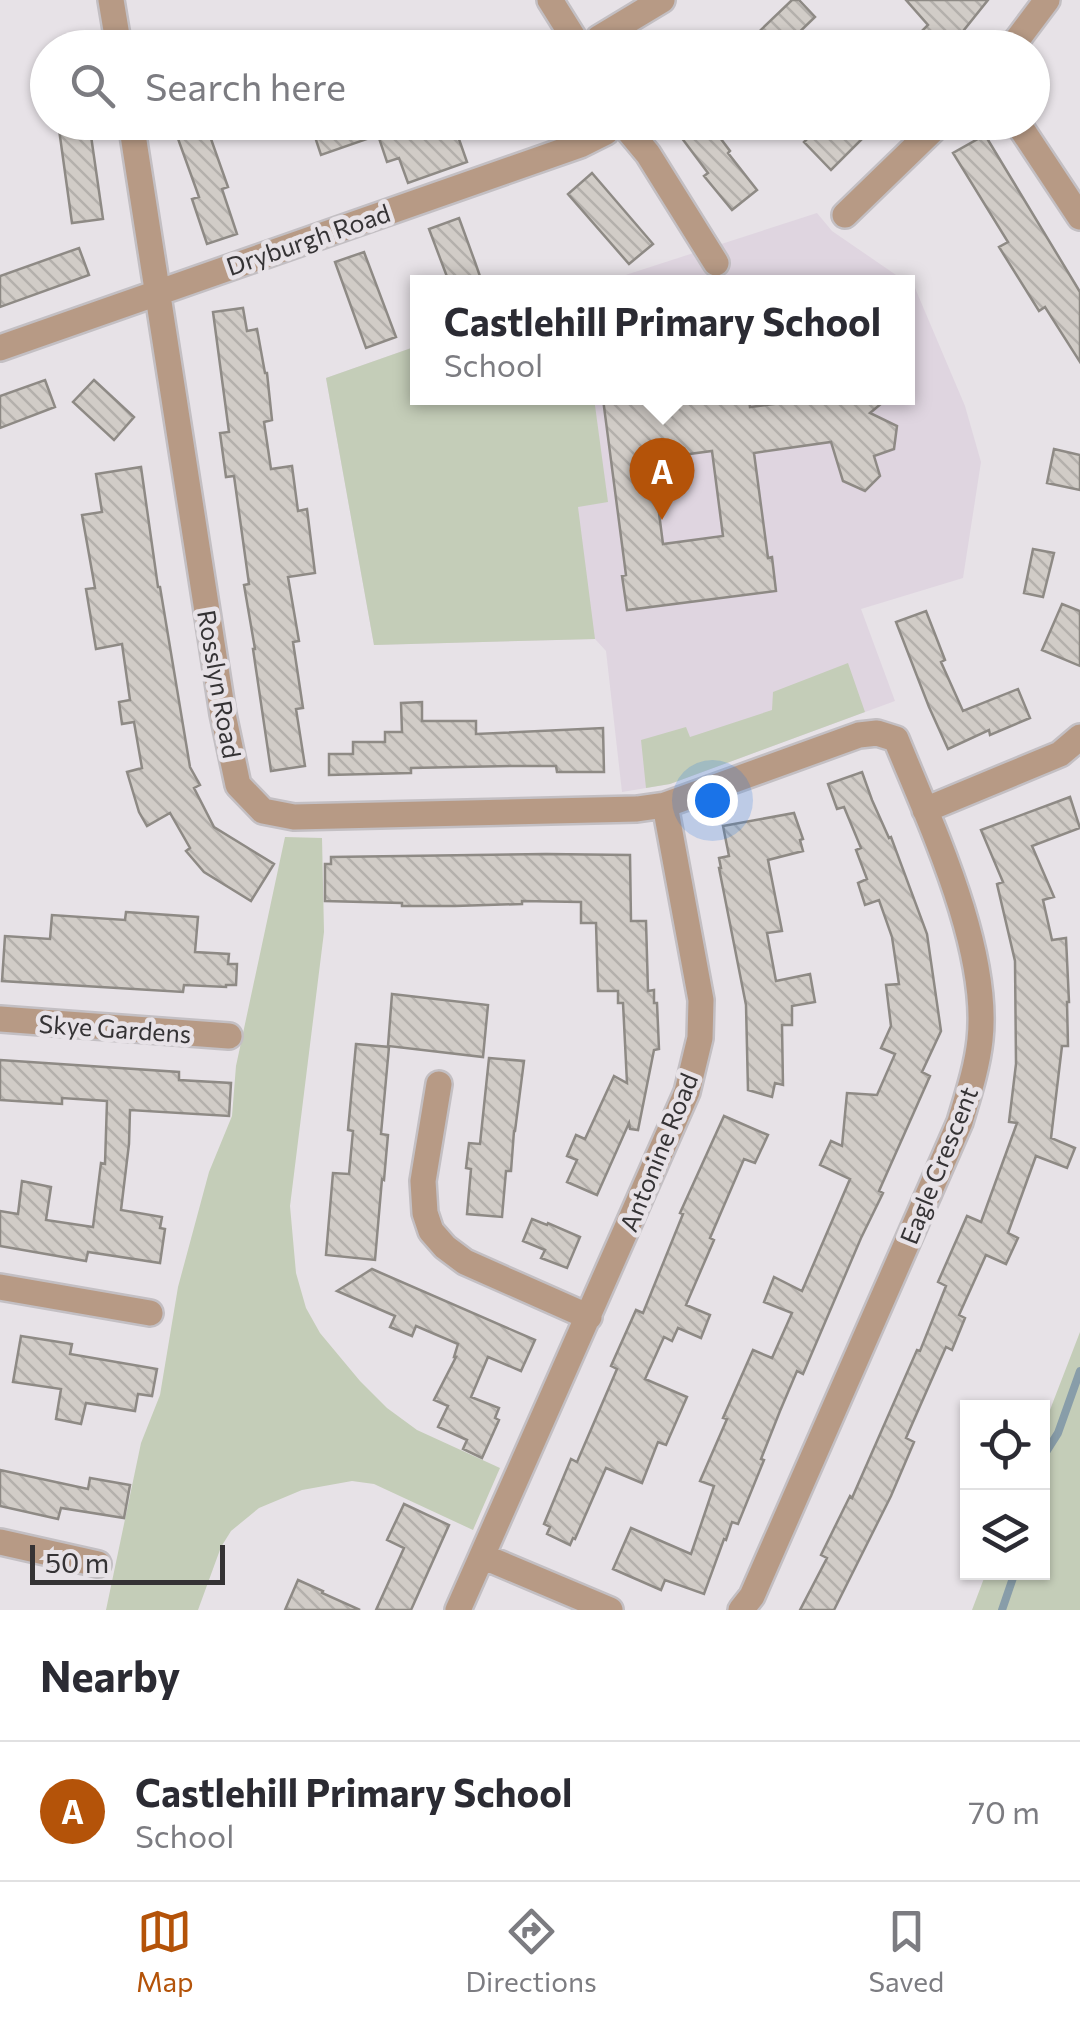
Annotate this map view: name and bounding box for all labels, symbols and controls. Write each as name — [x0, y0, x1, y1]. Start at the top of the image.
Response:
search box — [30, 30, 1050, 140]
icon: search — [65, 58, 120, 113]
text: Search here — [145, 62, 346, 109]
street label: Dryburgh Road — [222, 197, 394, 281]
popup — [410, 275, 915, 405]
text: Castlehill Primary School — [444, 297, 881, 344]
text: School — [444, 344, 543, 384]
pin: A — [630, 438, 694, 520]
street label: Rosslyn Road — [192, 607, 248, 761]
your location — [687, 775, 738, 826]
street label: Skye Gardens — [38, 1008, 192, 1048]
street label: Antonine Road — [613, 1068, 703, 1236]
street label: Eagle Crescent — [893, 1082, 983, 1248]
map controls — [960, 1400, 1050, 1580]
button: locate — [960, 1400, 1050, 1490]
button: layers — [960, 1490, 1050, 1580]
scale bar — [30, 1540, 225, 1584]
text: 50 m — [45, 1545, 109, 1579]
text: Nearby — [40, 1649, 180, 1701]
text: Castlehill Primary School — [135, 1768, 572, 1815]
text: A — [61, 1791, 84, 1831]
text: 70 m — [968, 1791, 1040, 1831]
text: School — [135, 1815, 234, 1855]
tab: Map — [136, 1904, 194, 1998]
tab: Directions — [465, 1904, 597, 1998]
tab: Saved — [869, 1904, 944, 1998]

